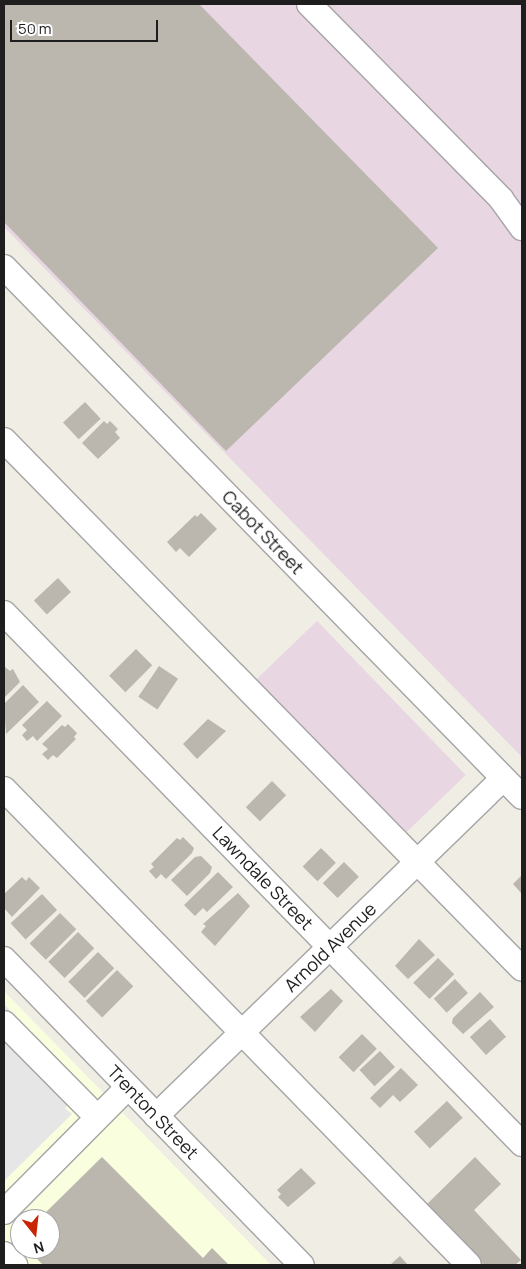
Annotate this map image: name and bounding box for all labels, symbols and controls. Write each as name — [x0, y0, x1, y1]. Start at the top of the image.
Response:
scale bar — [12, 10, 160, 42]
text: 50 m — [18, 18, 52, 39]
street label: Cabot Street — [218, 486, 308, 578]
street label: Lawndale Street — [208, 822, 318, 934]
street label: Arnold Avenue — [280, 898, 380, 996]
street label: Trenton Street — [103, 1061, 203, 1163]
north arrow — [10, 1209, 60, 1259]
text: N — [32, 1237, 46, 1258]

